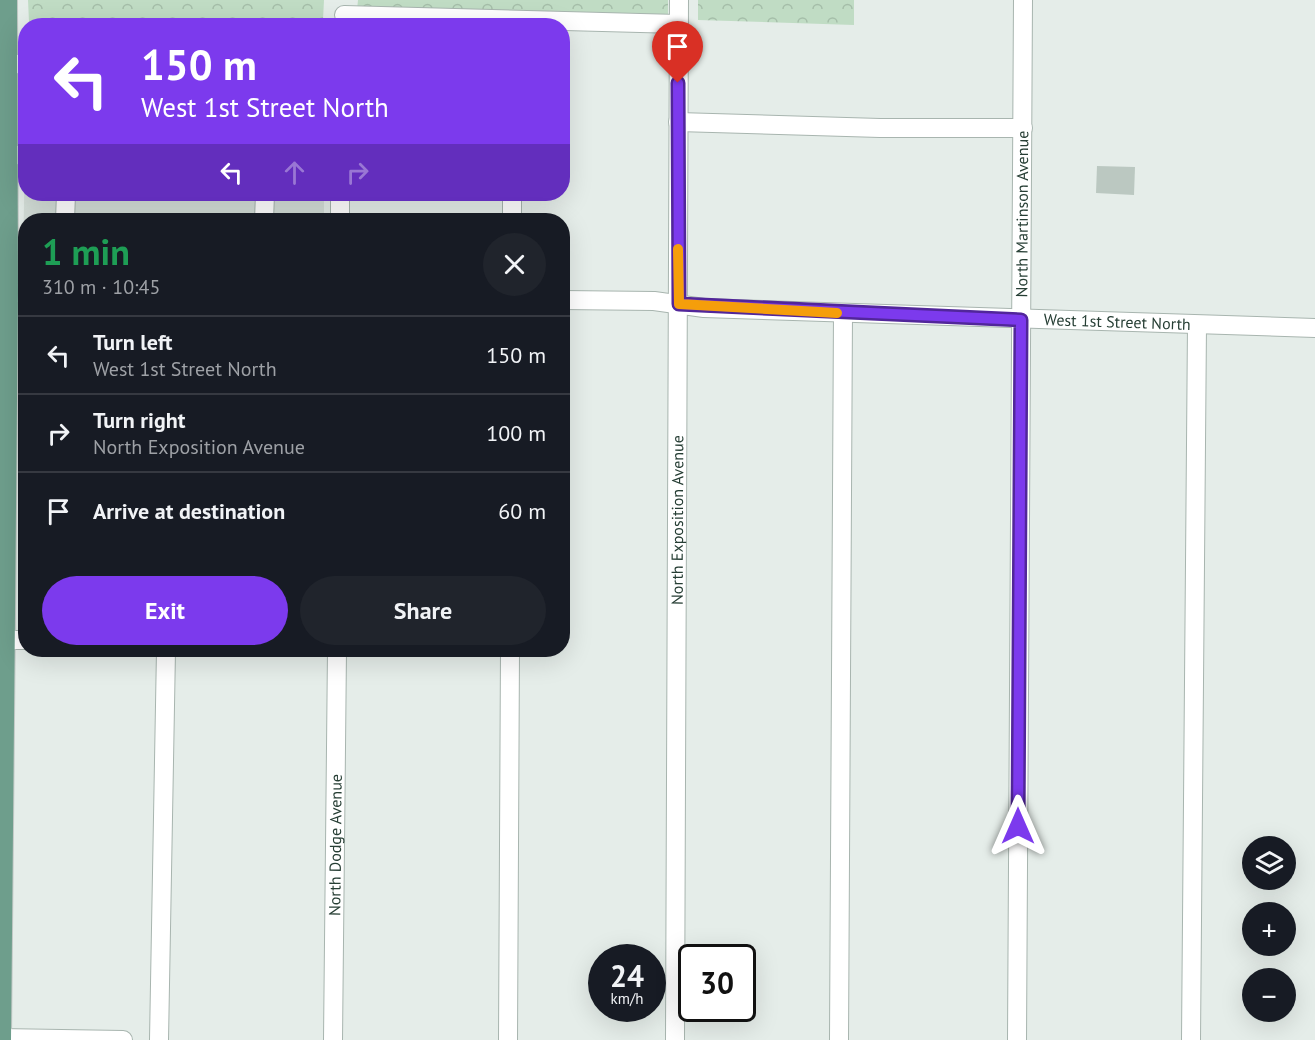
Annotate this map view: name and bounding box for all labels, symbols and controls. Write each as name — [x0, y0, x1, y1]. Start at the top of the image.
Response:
pin — [652, 21, 703, 83]
icon: arrive — [661, 30, 694, 63]
text: 150 m — [141, 37, 257, 92]
icon: left — [42, 42, 120, 120]
text: West 1st Street North — [141, 90, 389, 124]
street label: North Martinson Avenue — [1011, 131, 1032, 297]
icon: left — [215, 156, 248, 189]
icon: ahead — [278, 156, 311, 189]
icon: right — [341, 156, 374, 189]
text: 1 min — [42, 228, 130, 275]
button: close — [483, 233, 546, 296]
text: 310 m · 10:45 — [42, 274, 160, 300]
street label: West 1st Street North — [1043, 309, 1191, 334]
text: Turn left — [93, 328, 173, 356]
icon: left — [42, 339, 75, 372]
text: 150 m — [486, 341, 546, 369]
text: West 1st Street North — [93, 356, 277, 382]
text: Turn right — [93, 406, 185, 434]
icon: right — [42, 417, 75, 450]
text: 100 m — [486, 419, 546, 447]
text: North Exposition Avenue — [93, 434, 305, 460]
street label: North Exposition Avenue — [667, 435, 687, 605]
icon: arrive — [42, 495, 75, 528]
text: Arrive at destination — [93, 497, 285, 525]
text: 60 m — [498, 497, 546, 525]
button: Exit — [42, 576, 288, 645]
button: Share — [300, 576, 546, 645]
street label: North Dodge Avenue — [324, 774, 346, 916]
position arrow — [986, 794, 1050, 858]
map controls — [1242, 836, 1296, 1022]
button: layers — [1242, 836, 1296, 890]
button: + — [1242, 902, 1296, 956]
speed limit sign: 30 — [678, 944, 756, 1022]
text: 24 — [610, 956, 644, 995]
button: − — [1242, 968, 1296, 1022]
text: km/h — [611, 989, 643, 1008]

